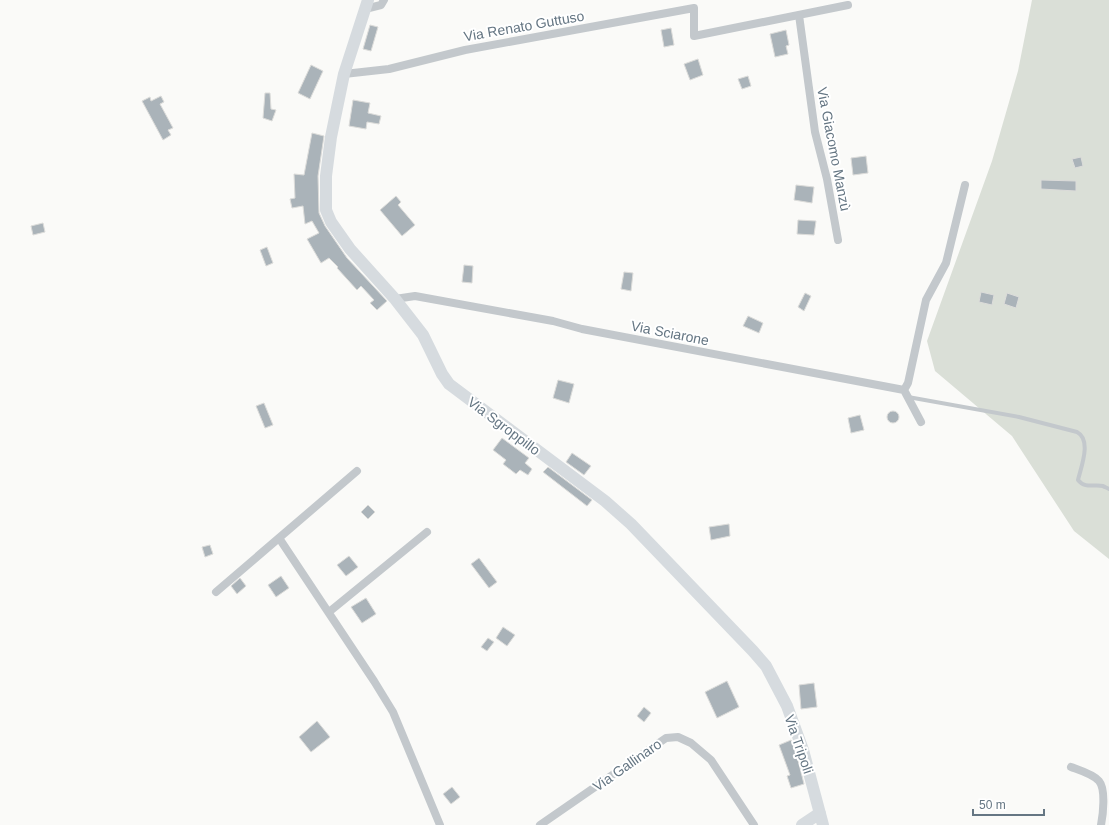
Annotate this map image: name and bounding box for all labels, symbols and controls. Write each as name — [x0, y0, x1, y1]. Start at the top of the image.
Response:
street label: Via Renato Guttuso — [463, 7, 586, 44]
street label: Via Giacomo Manzù — [814, 86, 854, 212]
street label: Via Sciarone — [630, 318, 711, 348]
street label: Via Sgroppillo — [465, 394, 543, 458]
street label: Via Tripoli — [781, 712, 817, 776]
street label: Via Gallinaro — [590, 735, 664, 794]
scale bar — [973, 791, 1044, 817]
text: 50 m — [979, 798, 1006, 812]

